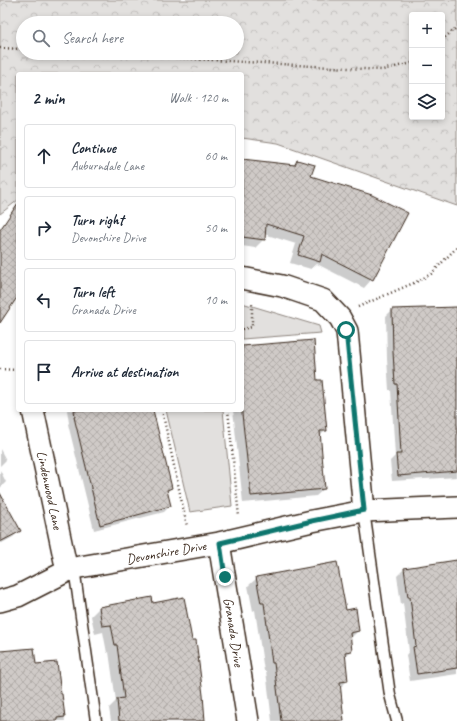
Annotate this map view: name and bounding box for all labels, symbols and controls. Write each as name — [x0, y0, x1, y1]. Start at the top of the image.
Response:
map controls — [409, 12, 445, 120]
button: + — [409, 12, 445, 48]
search box — [16, 16, 244, 60]
icon: search — [30, 27, 52, 49]
text: Search here — [62, 29, 123, 48]
button: − — [409, 48, 445, 84]
button: layers — [409, 84, 445, 120]
text: 2 min — [32, 88, 65, 109]
text: Walk · 120 m — [169, 90, 228, 106]
text: Continue — [71, 139, 116, 158]
icon: ahead — [33, 145, 55, 167]
text: 60 m — [205, 148, 227, 164]
text: Auburndale Lane — [71, 158, 144, 174]
text: Turn right — [71, 211, 124, 230]
icon: right — [33, 217, 55, 239]
text: 50 m — [205, 220, 227, 236]
text: Devonshire Drive — [71, 230, 146, 246]
text: Turn left — [71, 283, 114, 302]
icon: left — [33, 289, 55, 311]
text: 10 m — [205, 292, 227, 308]
text: Granada Drive — [71, 302, 136, 318]
route start — [337, 321, 355, 339]
icon: arrive — [33, 361, 55, 383]
text: Arrive at destination — [71, 363, 178, 382]
street label: Lindenwood Lane — [33, 449, 66, 532]
street label: Devonshire Drive — [125, 537, 209, 568]
route end — [216, 568, 234, 586]
street label: Granada Drive — [220, 596, 248, 669]

